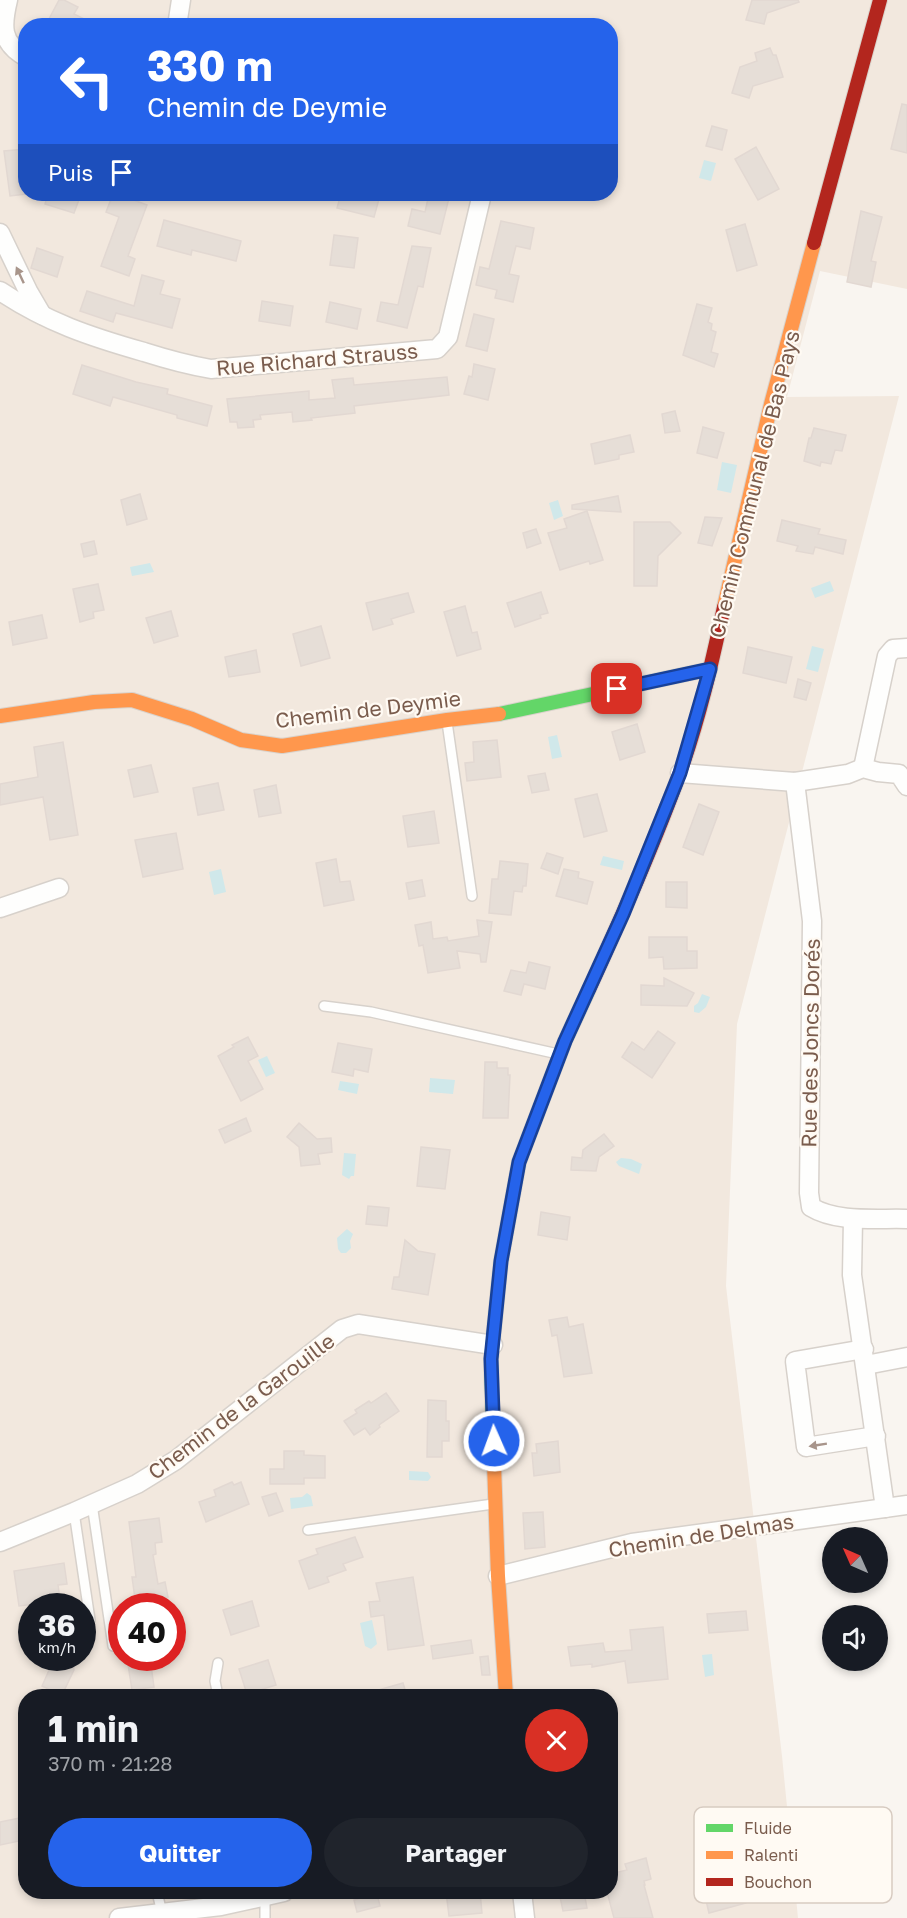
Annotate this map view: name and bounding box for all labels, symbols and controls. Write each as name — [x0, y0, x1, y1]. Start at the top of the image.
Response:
text: 330 m — [147, 40, 273, 90]
icon: left — [48, 42, 126, 120]
text: Chemin de Deymie — [147, 91, 387, 123]
icon: arrive — [105, 156, 138, 189]
text: Puis — [48, 159, 93, 186]
one-way arrow — [15, 266, 24, 283]
street label: Chemin Communal de Bas Pays — [703, 328, 805, 640]
street label: Rue Richard Strauss — [215, 337, 419, 381]
pin — [591, 663, 642, 714]
icon: arrive — [600, 672, 633, 705]
street label: Chemin de Deymie — [274, 685, 462, 733]
street label: Rue des Joncs Dorés — [795, 938, 825, 1148]
street label: Chemin de la Garouille — [143, 1327, 339, 1485]
position arrow — [462, 1409, 526, 1473]
one-way arrow — [808, 1441, 827, 1450]
street label: Chemin de Delmas — [606, 1508, 796, 1562]
north arrow — [822, 1527, 888, 1593]
map controls — [822, 1527, 888, 1671]
speed limit sign: 40 — [108, 1593, 186, 1671]
button: sound — [822, 1605, 888, 1671]
text: 36 — [38, 1607, 76, 1643]
text: km/h — [38, 1638, 76, 1656]
text: 1 min — [48, 1707, 139, 1750]
button: close — [525, 1709, 588, 1772]
text: 370 m · 21:28 — [48, 1751, 173, 1775]
legend — [694, 1807, 892, 1903]
button: Quitter — [48, 1818, 312, 1887]
button: Partager — [324, 1818, 588, 1887]
text: Fluide — [744, 1818, 792, 1838]
text: Ralenti — [744, 1845, 798, 1865]
text: Bouchon — [744, 1872, 812, 1892]

